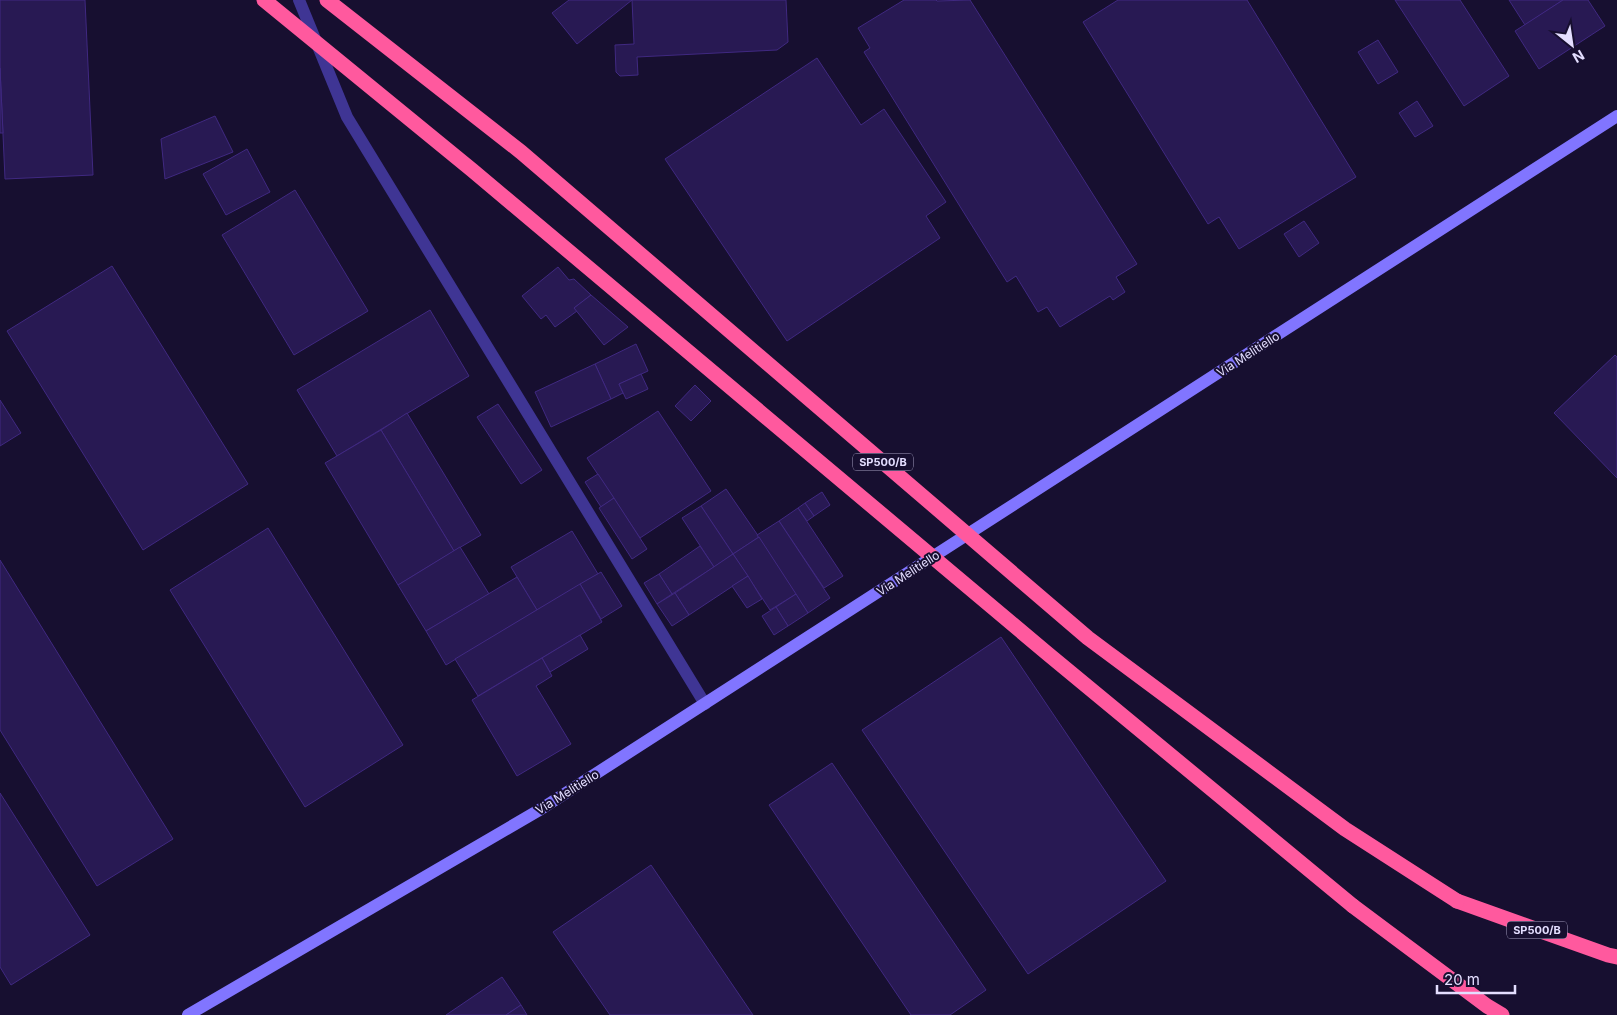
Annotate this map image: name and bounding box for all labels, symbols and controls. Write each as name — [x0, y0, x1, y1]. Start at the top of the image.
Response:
north arrow — [1547, 20, 1597, 70]
text: N — [1570, 47, 1588, 67]
street label: Via Melitiello — [1214, 328, 1282, 380]
road number: SP500/B — [853, 454, 913, 471]
street label: Via Melitiello — [874, 547, 942, 599]
street label: Via Melitiello — [533, 767, 601, 817]
road number: SP500/B — [1507, 922, 1567, 938]
scale bar — [1437, 962, 1514, 994]
text: 20 m — [1444, 970, 1480, 989]

